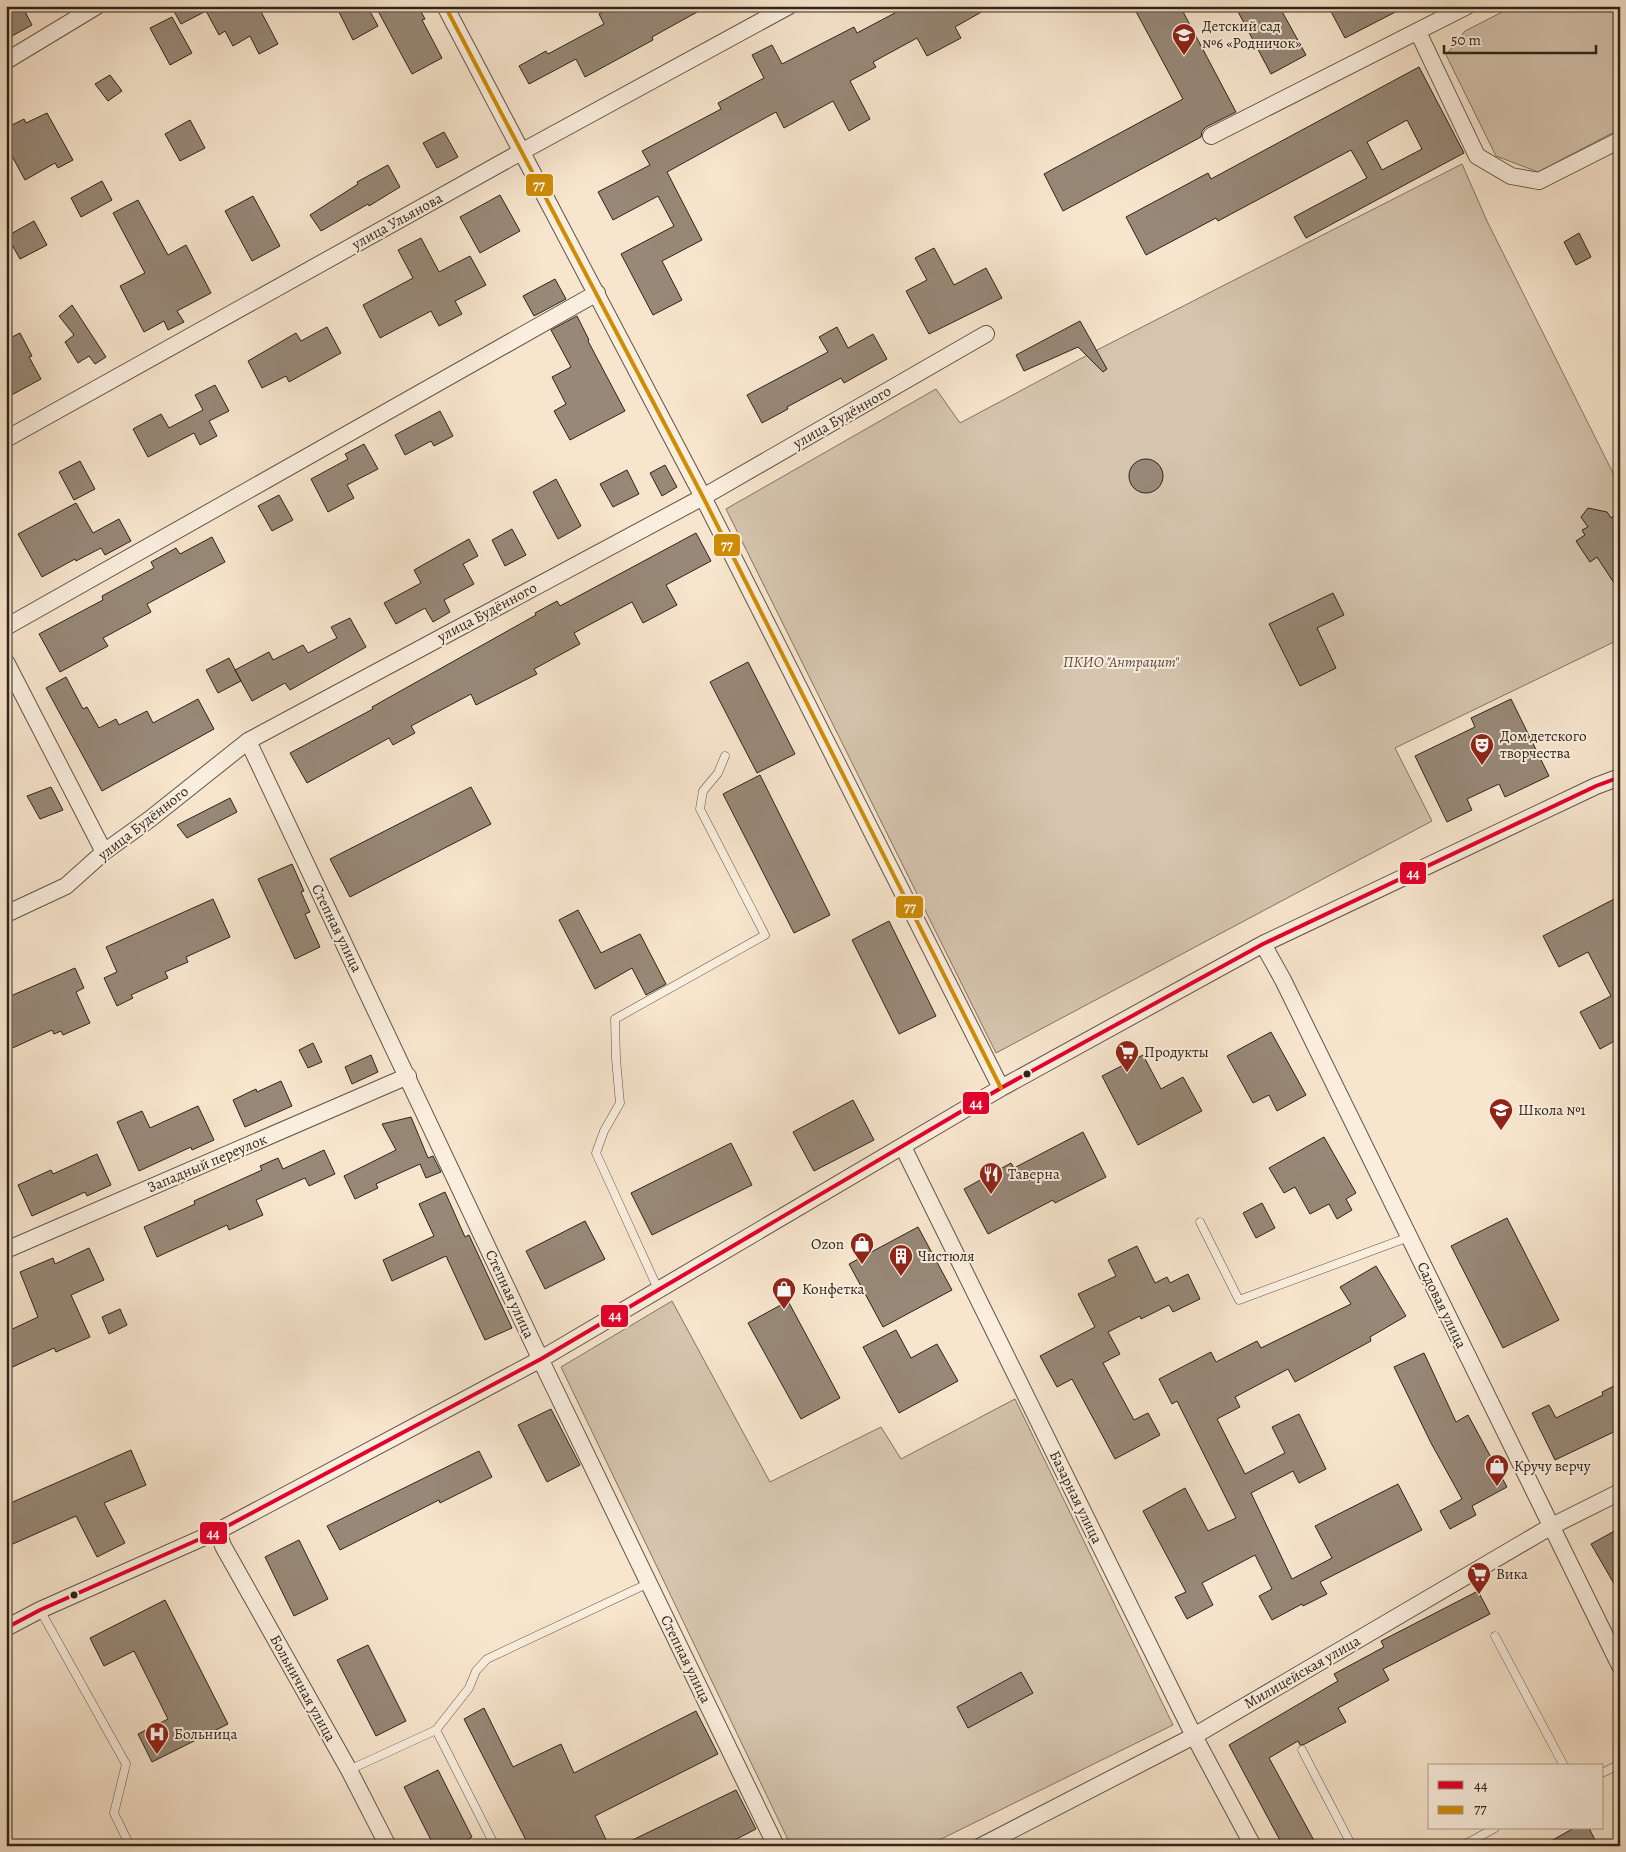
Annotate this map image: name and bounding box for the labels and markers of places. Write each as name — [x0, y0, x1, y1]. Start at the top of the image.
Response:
place label: Детский сад №6 «Родничок» — [1202, 16, 1302, 53]
school or university icon: Детский сад №6 «Родничок» — [1171, 22, 1197, 56]
place label: Дом детского творчества — [1500, 726, 1586, 763]
theatre icon: Дом детского творчества — [1469, 732, 1495, 766]
supermarket icon: Продукты — [1114, 1039, 1140, 1073]
place label: Продукты — [1144, 1042, 1209, 1062]
unlabelled marker — [1022, 1069, 1032, 1079]
school or university icon: Школа №1 — [1488, 1097, 1514, 1131]
place label: Школа №1 — [1518, 1100, 1586, 1120]
restaurant icon: Таверна — [978, 1161, 1004, 1195]
place label: Таверна — [1008, 1164, 1060, 1184]
shop icon: Ozon — [849, 1231, 875, 1265]
place label: Ozon — [811, 1234, 844, 1254]
building icon: Чистюля — [888, 1243, 914, 1277]
place label: Чистюля — [918, 1246, 974, 1266]
shop icon: Конфетка — [771, 1276, 797, 1310]
place label: Конфетка — [802, 1279, 865, 1299]
shop icon: Кручу верчу — [1484, 1453, 1510, 1487]
place label: Кручу верчу — [1514, 1456, 1591, 1476]
supermarket icon: Вика — [1466, 1561, 1492, 1595]
place label: Вика — [1496, 1564, 1528, 1584]
unlabelled marker — [69, 1590, 79, 1600]
hospital icon: Больница — [144, 1721, 170, 1755]
place label: Больница — [174, 1724, 237, 1744]

